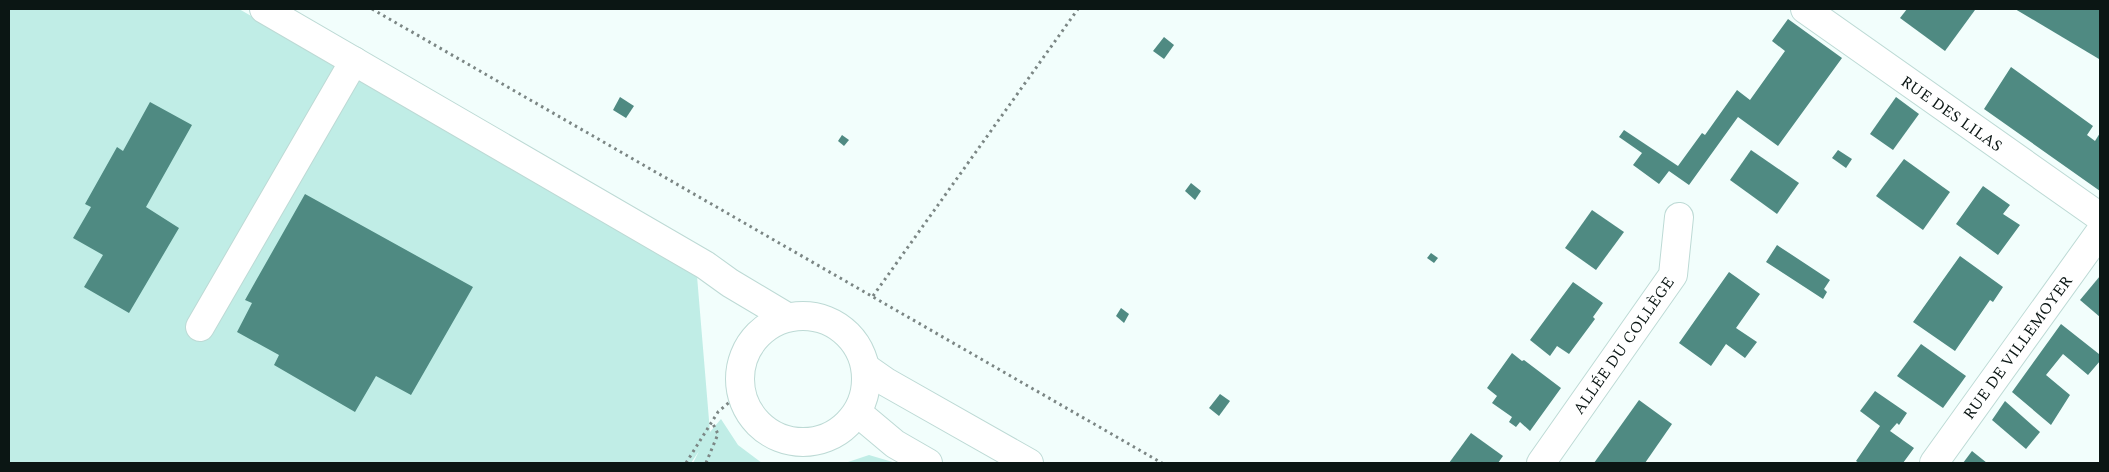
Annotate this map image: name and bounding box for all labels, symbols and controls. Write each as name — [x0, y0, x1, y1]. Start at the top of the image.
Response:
street label: RUE DES LILAS — [1896, 70, 2007, 158]
street label: RUE DE VILLEMOYER — [1957, 270, 2079, 425]
street label: ALLÉE DU COLLÈGE — [1567, 272, 1681, 419]

